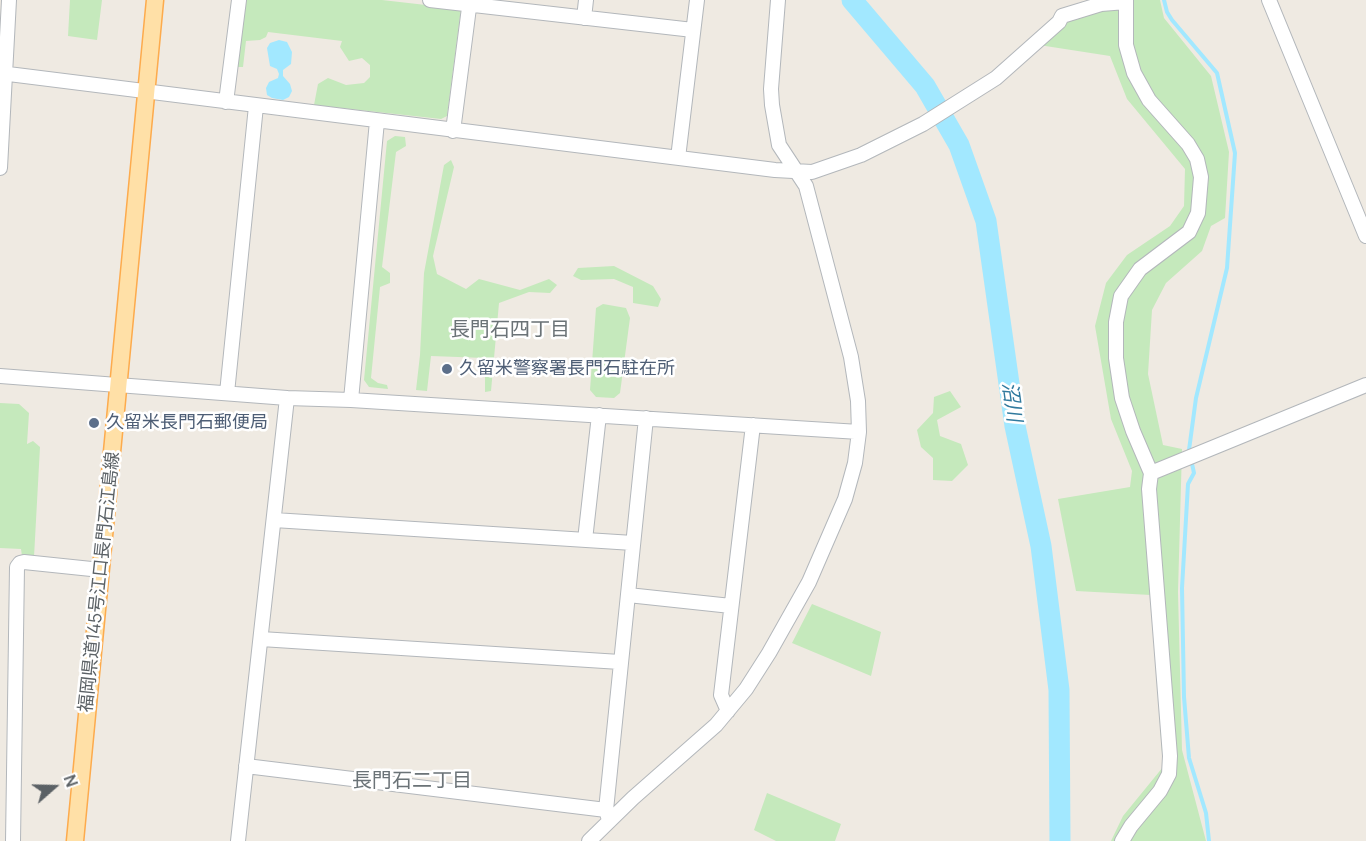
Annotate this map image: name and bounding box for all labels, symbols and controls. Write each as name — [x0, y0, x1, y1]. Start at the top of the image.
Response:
district label: 長門石四丁目 — [450, 318, 570, 342]
place label: 久留米警察署長門石駐在所 — [459, 358, 675, 380]
marker: 久留米警察署長門石駐在所 — [440, 362, 454, 376]
water label: 沼川 — [996, 381, 1026, 423]
place label: 久留米長門石郵便局 — [106, 412, 268, 434]
marker: 久留米長門石郵便局 — [87, 416, 101, 430]
street label: 福岡県道145号江口長門石江島線 — [76, 451, 124, 713]
north arrow — [24, 757, 84, 817]
district label: 長門石二丁目 — [352, 769, 472, 793]
text: N — [59, 772, 83, 790]

